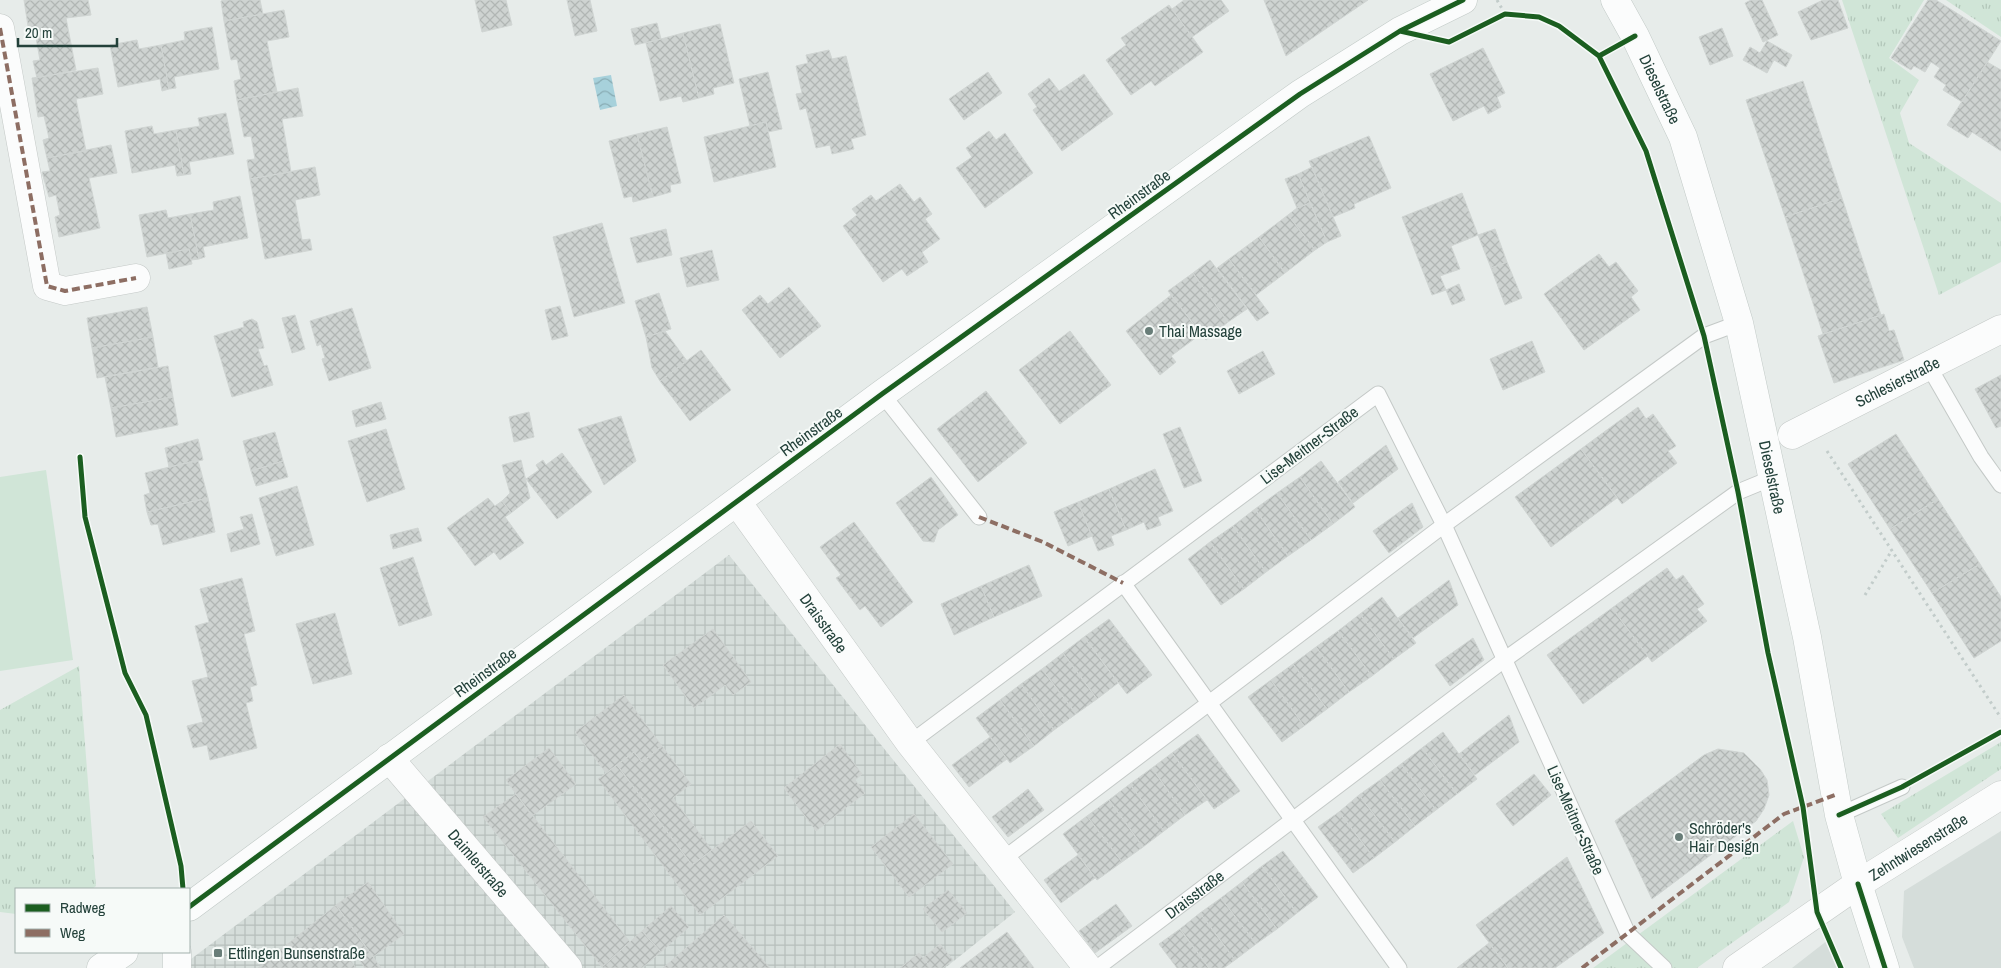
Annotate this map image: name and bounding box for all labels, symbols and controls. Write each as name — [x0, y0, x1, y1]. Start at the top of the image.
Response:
scale bar — [18, 15, 116, 47]
text: 20 m — [25, 22, 52, 43]
street label: Dieselstraße — [1634, 51, 1686, 127]
street label: Rheinstraße — [1103, 164, 1175, 224]
place label: Thai Massage — [1159, 320, 1242, 342]
marker: Thai Massage — [1143, 325, 1155, 337]
street label: Schlesierstraße — [1851, 351, 1943, 412]
street label: Rheinstraße — [775, 401, 847, 461]
street label: Lise-Meitner-Straße — [1255, 401, 1363, 489]
street label: Dieselstraße — [1754, 438, 1791, 516]
street label: Draisstraße — [795, 589, 853, 657]
street label: Rheinstraße — [449, 642, 521, 702]
street label: Lise-Meitner-Straße — [1542, 762, 1610, 878]
street label: Zehntwiesenstraße — [1865, 808, 1972, 886]
place label: Schröder's Hair Design — [1689, 817, 1759, 857]
street label: Daimlerstraße — [443, 824, 514, 902]
marker: Schröder's Hair Design — [1673, 831, 1685, 843]
street label: Draisstraße — [1160, 865, 1228, 924]
legend — [15, 888, 190, 953]
text: Radweg — [60, 897, 105, 918]
text: Weg — [60, 922, 85, 943]
place label: Ettlingen Bunsenstraße — [228, 942, 365, 964]
marker: Ettlingen Bunsenstraße — [212, 947, 224, 959]

